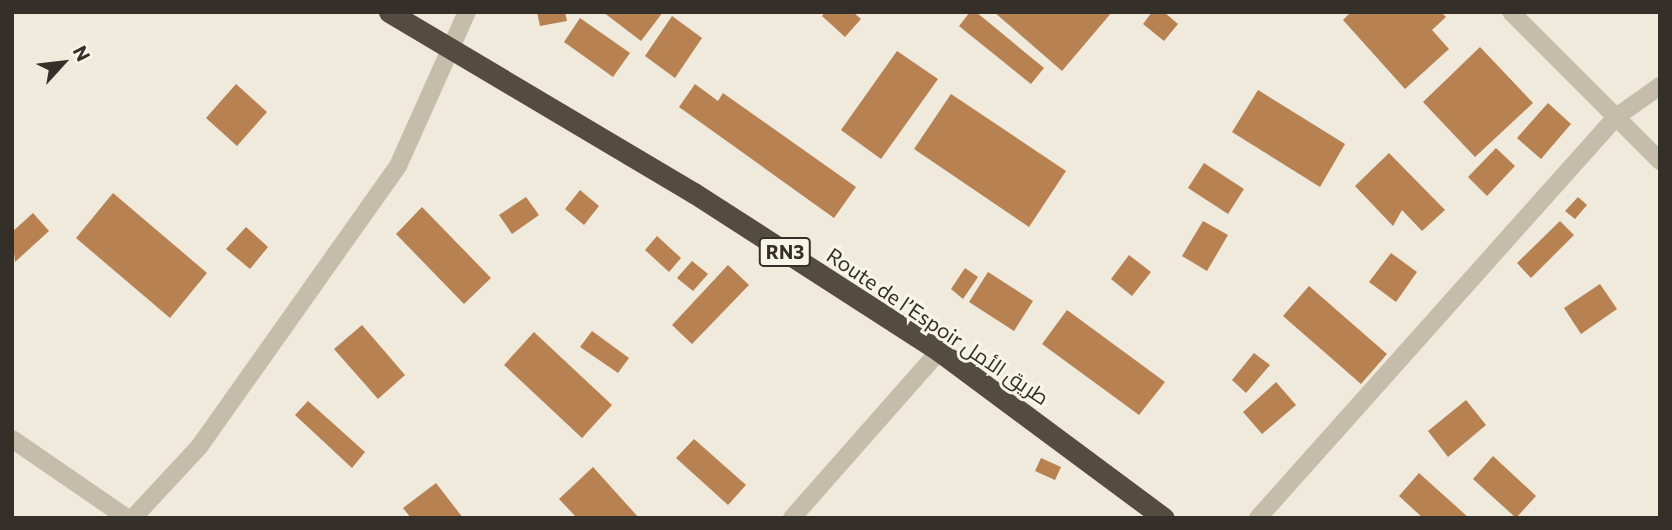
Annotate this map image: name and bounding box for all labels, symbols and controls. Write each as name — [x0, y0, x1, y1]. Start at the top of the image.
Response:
north arrow — [28, 28, 98, 98]
text: N — [69, 42, 96, 65]
road number: RN3 — [759, 236, 811, 268]
street label: Route de l’Espoir طريق الأمل — [822, 242, 1054, 410]

